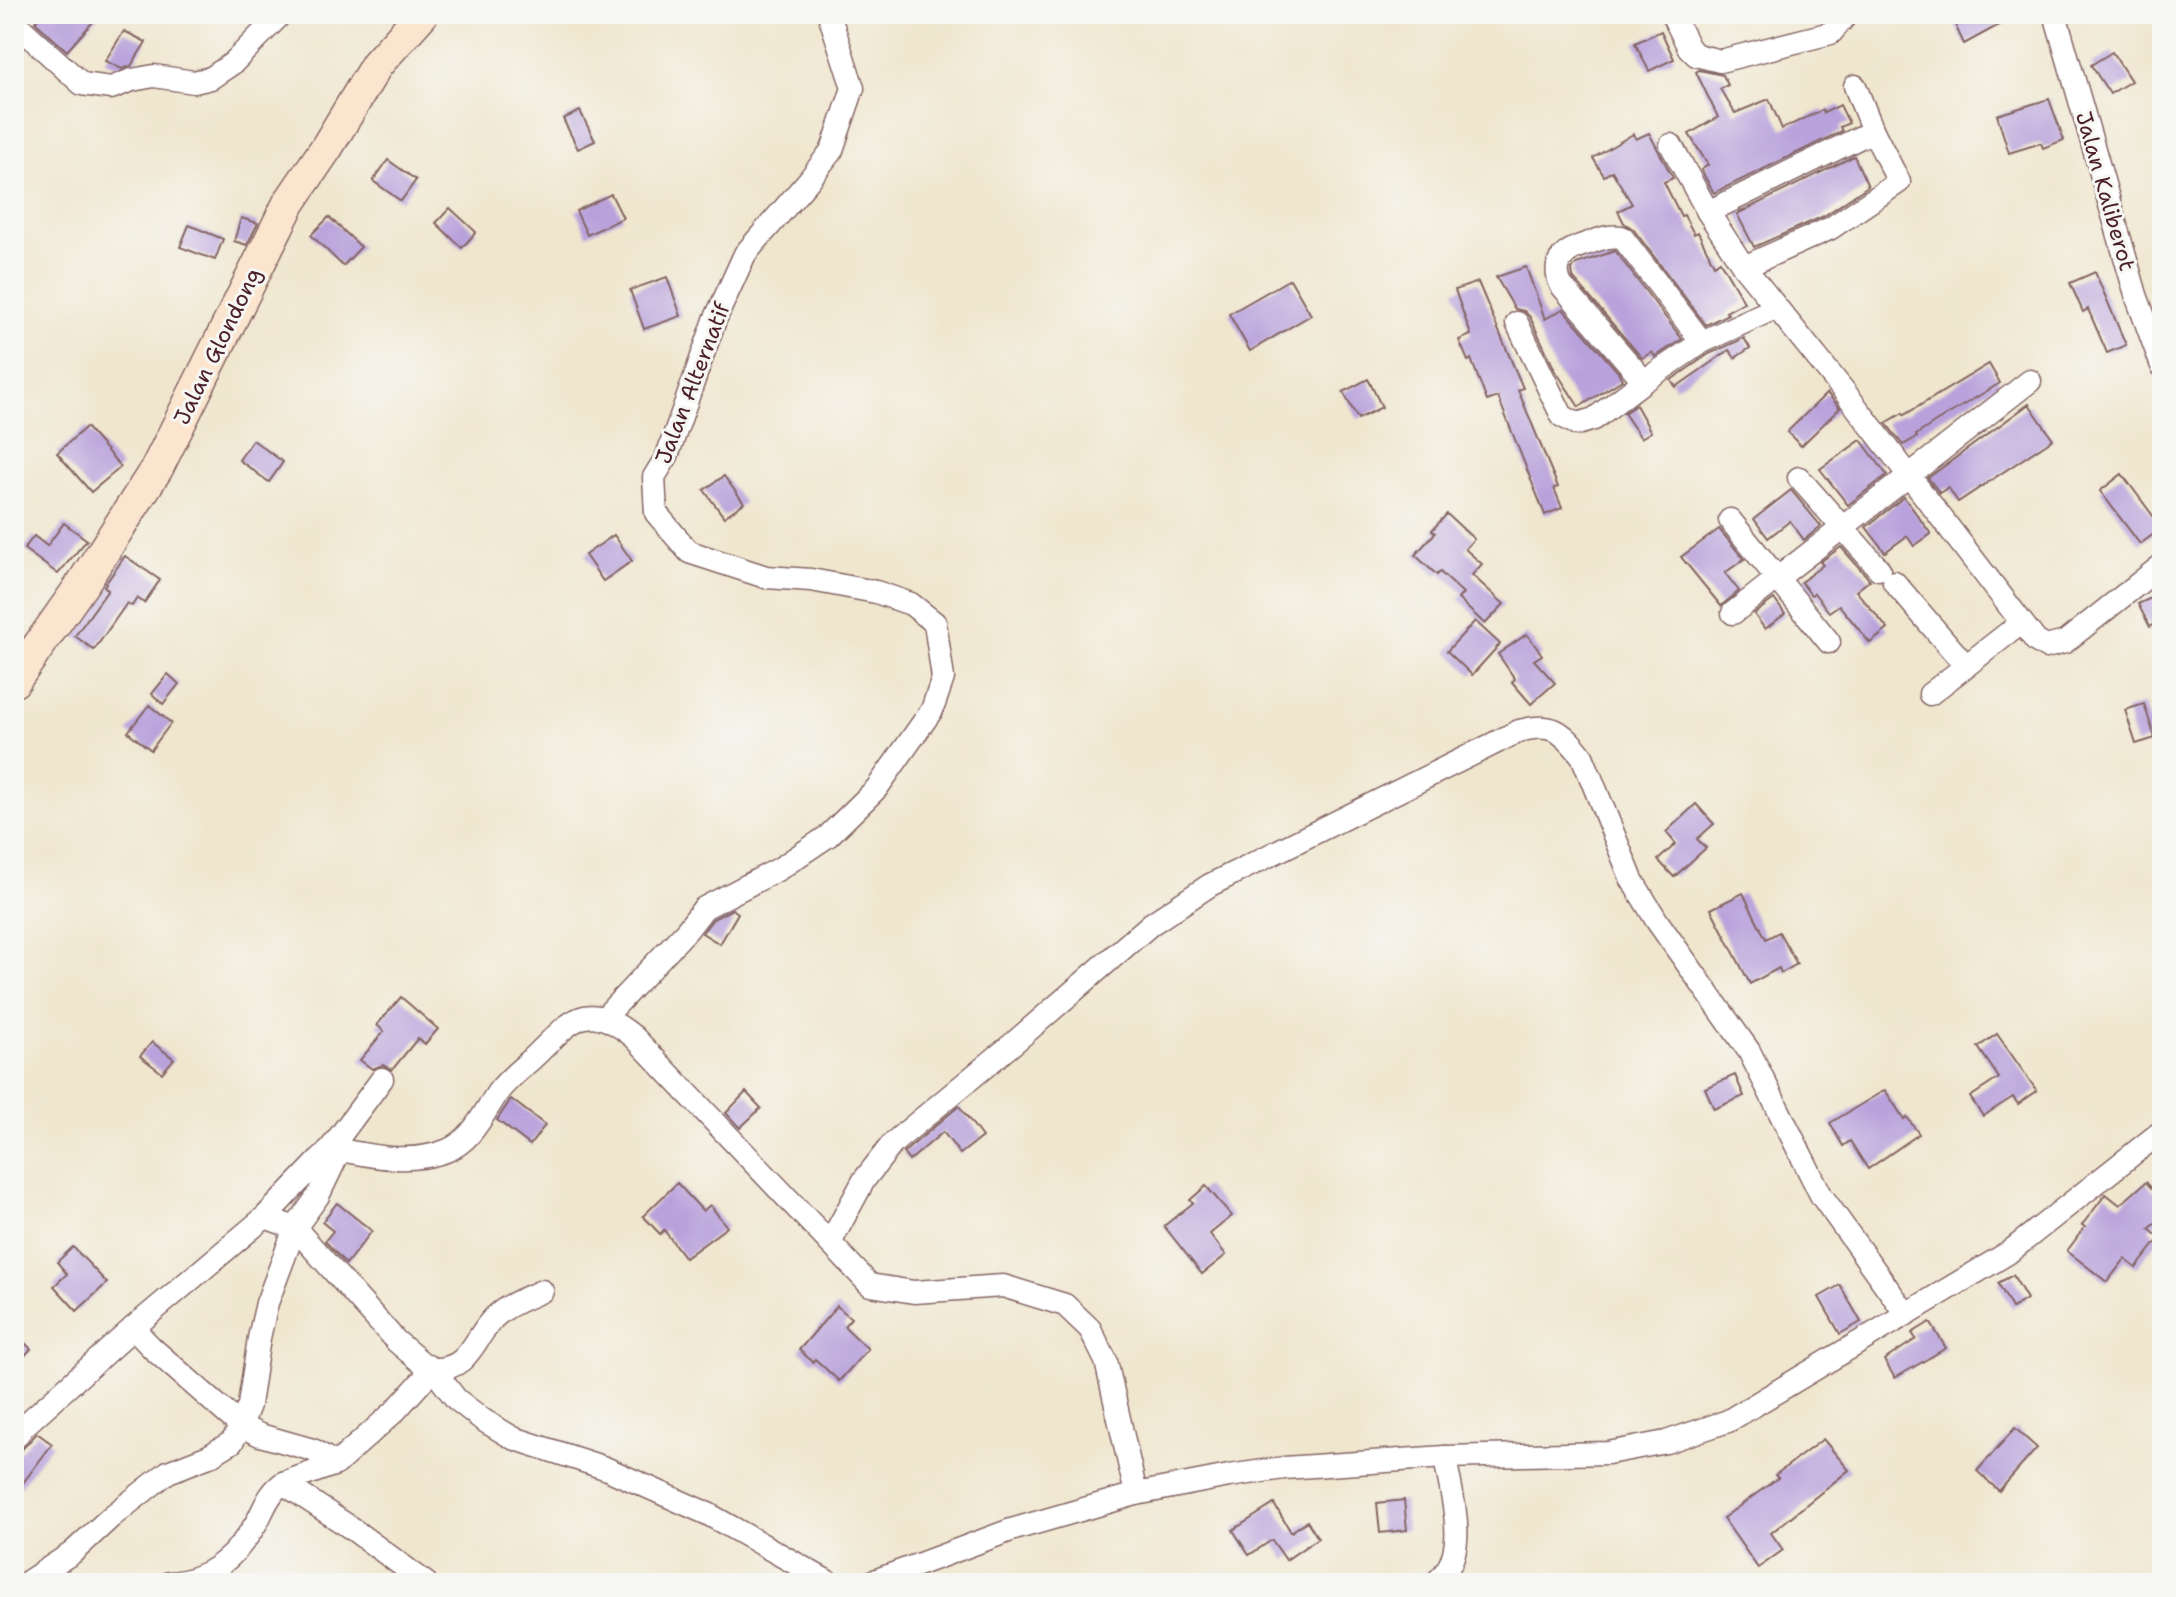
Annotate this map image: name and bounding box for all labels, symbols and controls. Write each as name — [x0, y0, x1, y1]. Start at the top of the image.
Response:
street label: Jalan Kaliberot — [2069, 108, 2142, 274]
street label: Jalan Glondong — [167, 263, 268, 429]
street label: Jalan Alternatif — [648, 297, 737, 468]

